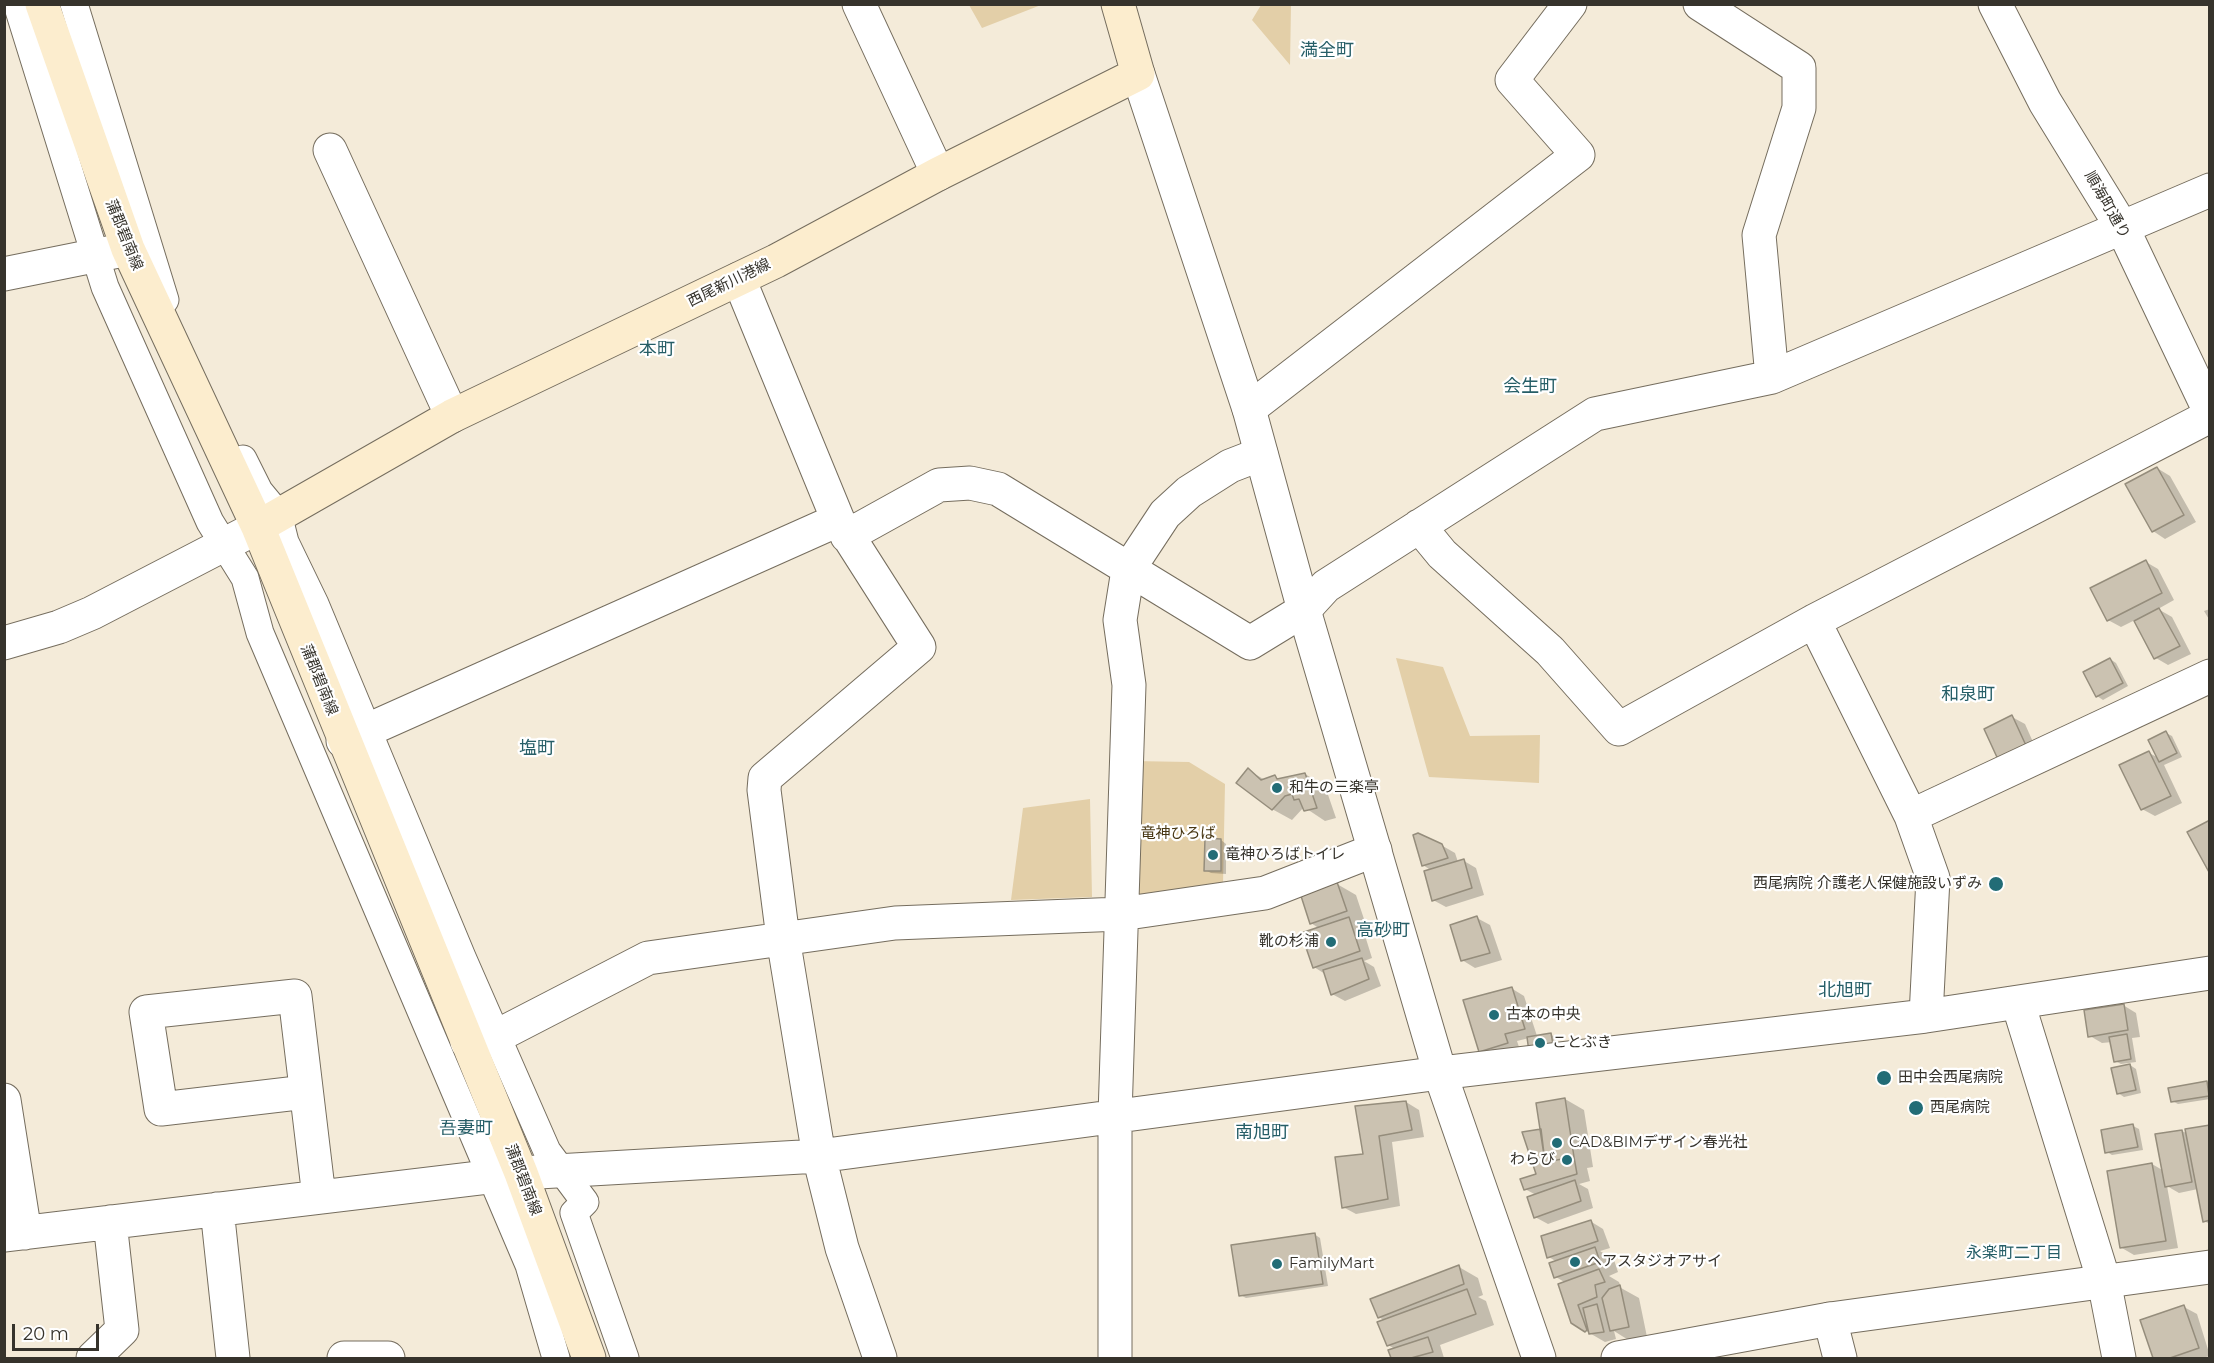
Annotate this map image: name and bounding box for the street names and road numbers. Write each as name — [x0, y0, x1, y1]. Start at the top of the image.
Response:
street label: 順海町通り — [2080, 168, 2134, 242]
street label: 蒲郡碧南線 — [102, 197, 146, 273]
street label: 西尾新川港線 — [685, 255, 773, 311]
street label: 蒲郡碧南線 — [297, 642, 341, 718]
street label: 蒲郡碧南線 — [501, 1142, 545, 1218]

